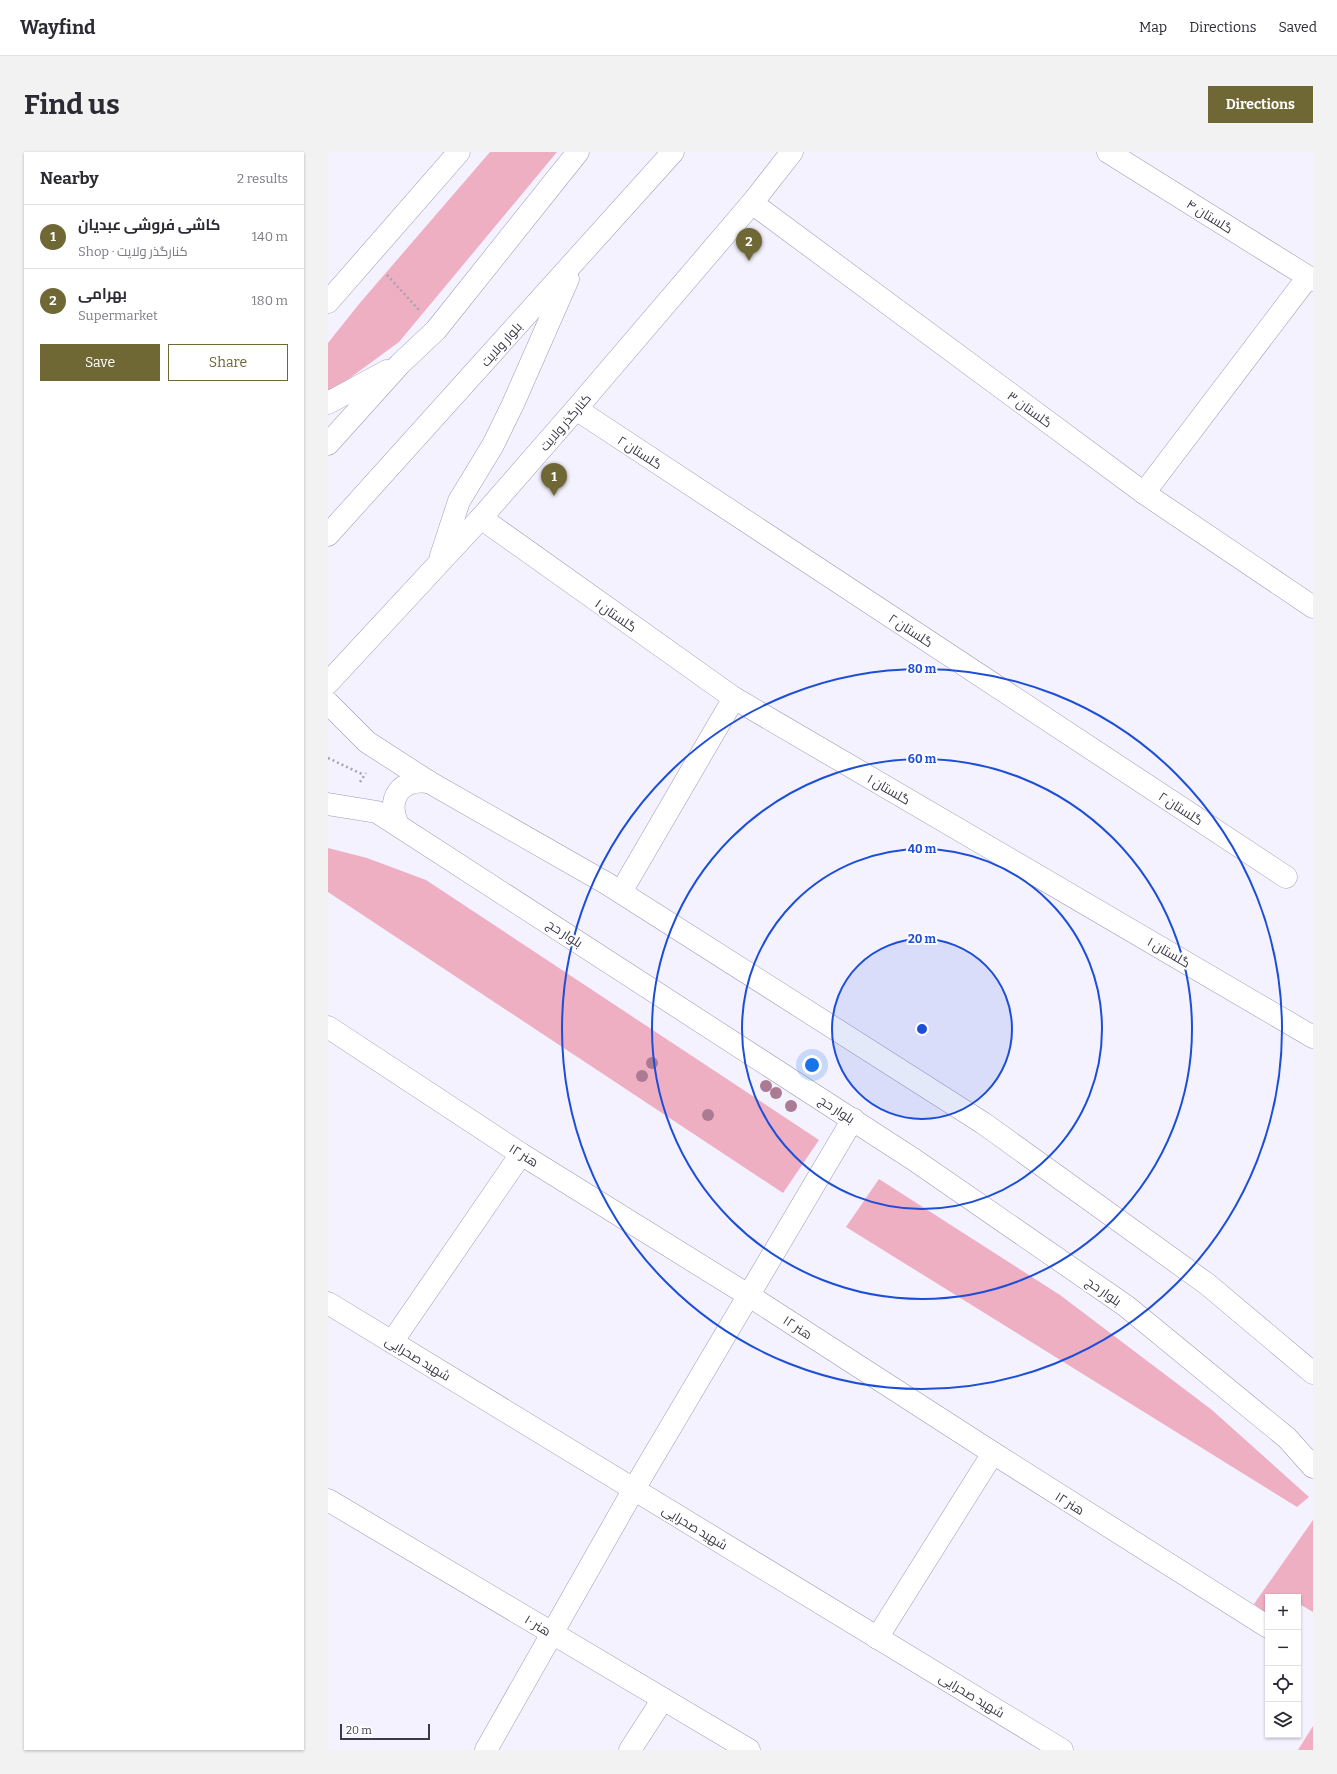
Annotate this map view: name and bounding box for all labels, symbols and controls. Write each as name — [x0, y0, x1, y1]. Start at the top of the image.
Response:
text: Wayfind — [20, 16, 96, 39]
text: Map — [1139, 19, 1167, 36]
text: Directions — [1189, 19, 1257, 36]
text: Saved — [1279, 19, 1317, 36]
button: Directions — [1208, 86, 1313, 123]
text: Find us — [24, 88, 120, 121]
text: Nearby — [40, 168, 99, 189]
text: 2 results — [237, 171, 288, 186]
street label: گلستان ۴ — [1184, 196, 1236, 236]
text: کاشی فروشی عبدیان — [78, 216, 220, 234]
pin: 2 — [736, 228, 762, 261]
text: 1 — [50, 229, 56, 244]
text: 140 m — [252, 229, 288, 244]
text: Shop · کنارگذر ولایت — [78, 244, 188, 259]
text: بهرامی — [78, 285, 127, 303]
text: 2 — [49, 293, 57, 308]
text: 180 m — [252, 293, 288, 308]
text: Supermarket — [78, 308, 158, 323]
street label: بلوار ولایت — [478, 319, 525, 369]
button: Save — [40, 344, 160, 381]
button: Share — [168, 344, 288, 381]
street label: گلستان ۳ — [1004, 388, 1055, 431]
street label: کنارگذر ولایت — [537, 391, 594, 454]
street label: گلستان ۲ — [615, 433, 665, 472]
pin: 1 — [541, 463, 567, 496]
street label: گلستان ۱ — [592, 596, 639, 635]
street label: گلستان ۲ — [886, 611, 936, 650]
text: 80 m — [908, 662, 937, 676]
text: 60 m — [908, 752, 937, 766]
street label: گلستان ۱ — [865, 771, 913, 808]
street label: گلستان ۲ — [1156, 789, 1206, 828]
text: 40 m — [908, 842, 937, 856]
street label: بلوار حج — [543, 916, 586, 951]
text: 20 m — [908, 932, 937, 946]
street label: گلستان ۱ — [1145, 934, 1193, 971]
centre of rings — [915, 1022, 929, 1036]
your location — [802, 1055, 822, 1075]
street label: بلوار حج — [815, 1092, 858, 1127]
street label: هنر ۱۲ — [506, 1141, 541, 1170]
street label: بلوار حج — [1083, 1274, 1124, 1310]
street label: هنر ۱۲ — [780, 1313, 815, 1342]
street label: شهید صحرایی — [382, 1333, 453, 1384]
street label: هنر ۱۲ — [1052, 1489, 1087, 1518]
street label: شهید صحرایی — [659, 1502, 730, 1553]
map controls — [1265, 1594, 1301, 1738]
button: + — [1265, 1594, 1301, 1630]
street label: هنر ۱۰ — [522, 1612, 554, 1639]
button: − — [1265, 1630, 1301, 1666]
button: locate — [1265, 1666, 1301, 1702]
street label: شهید صحرایی — [936, 1670, 1007, 1721]
button: layers — [1265, 1702, 1301, 1738]
scale bar — [340, 1722, 430, 1741]
text: 20 m — [346, 1724, 372, 1737]

